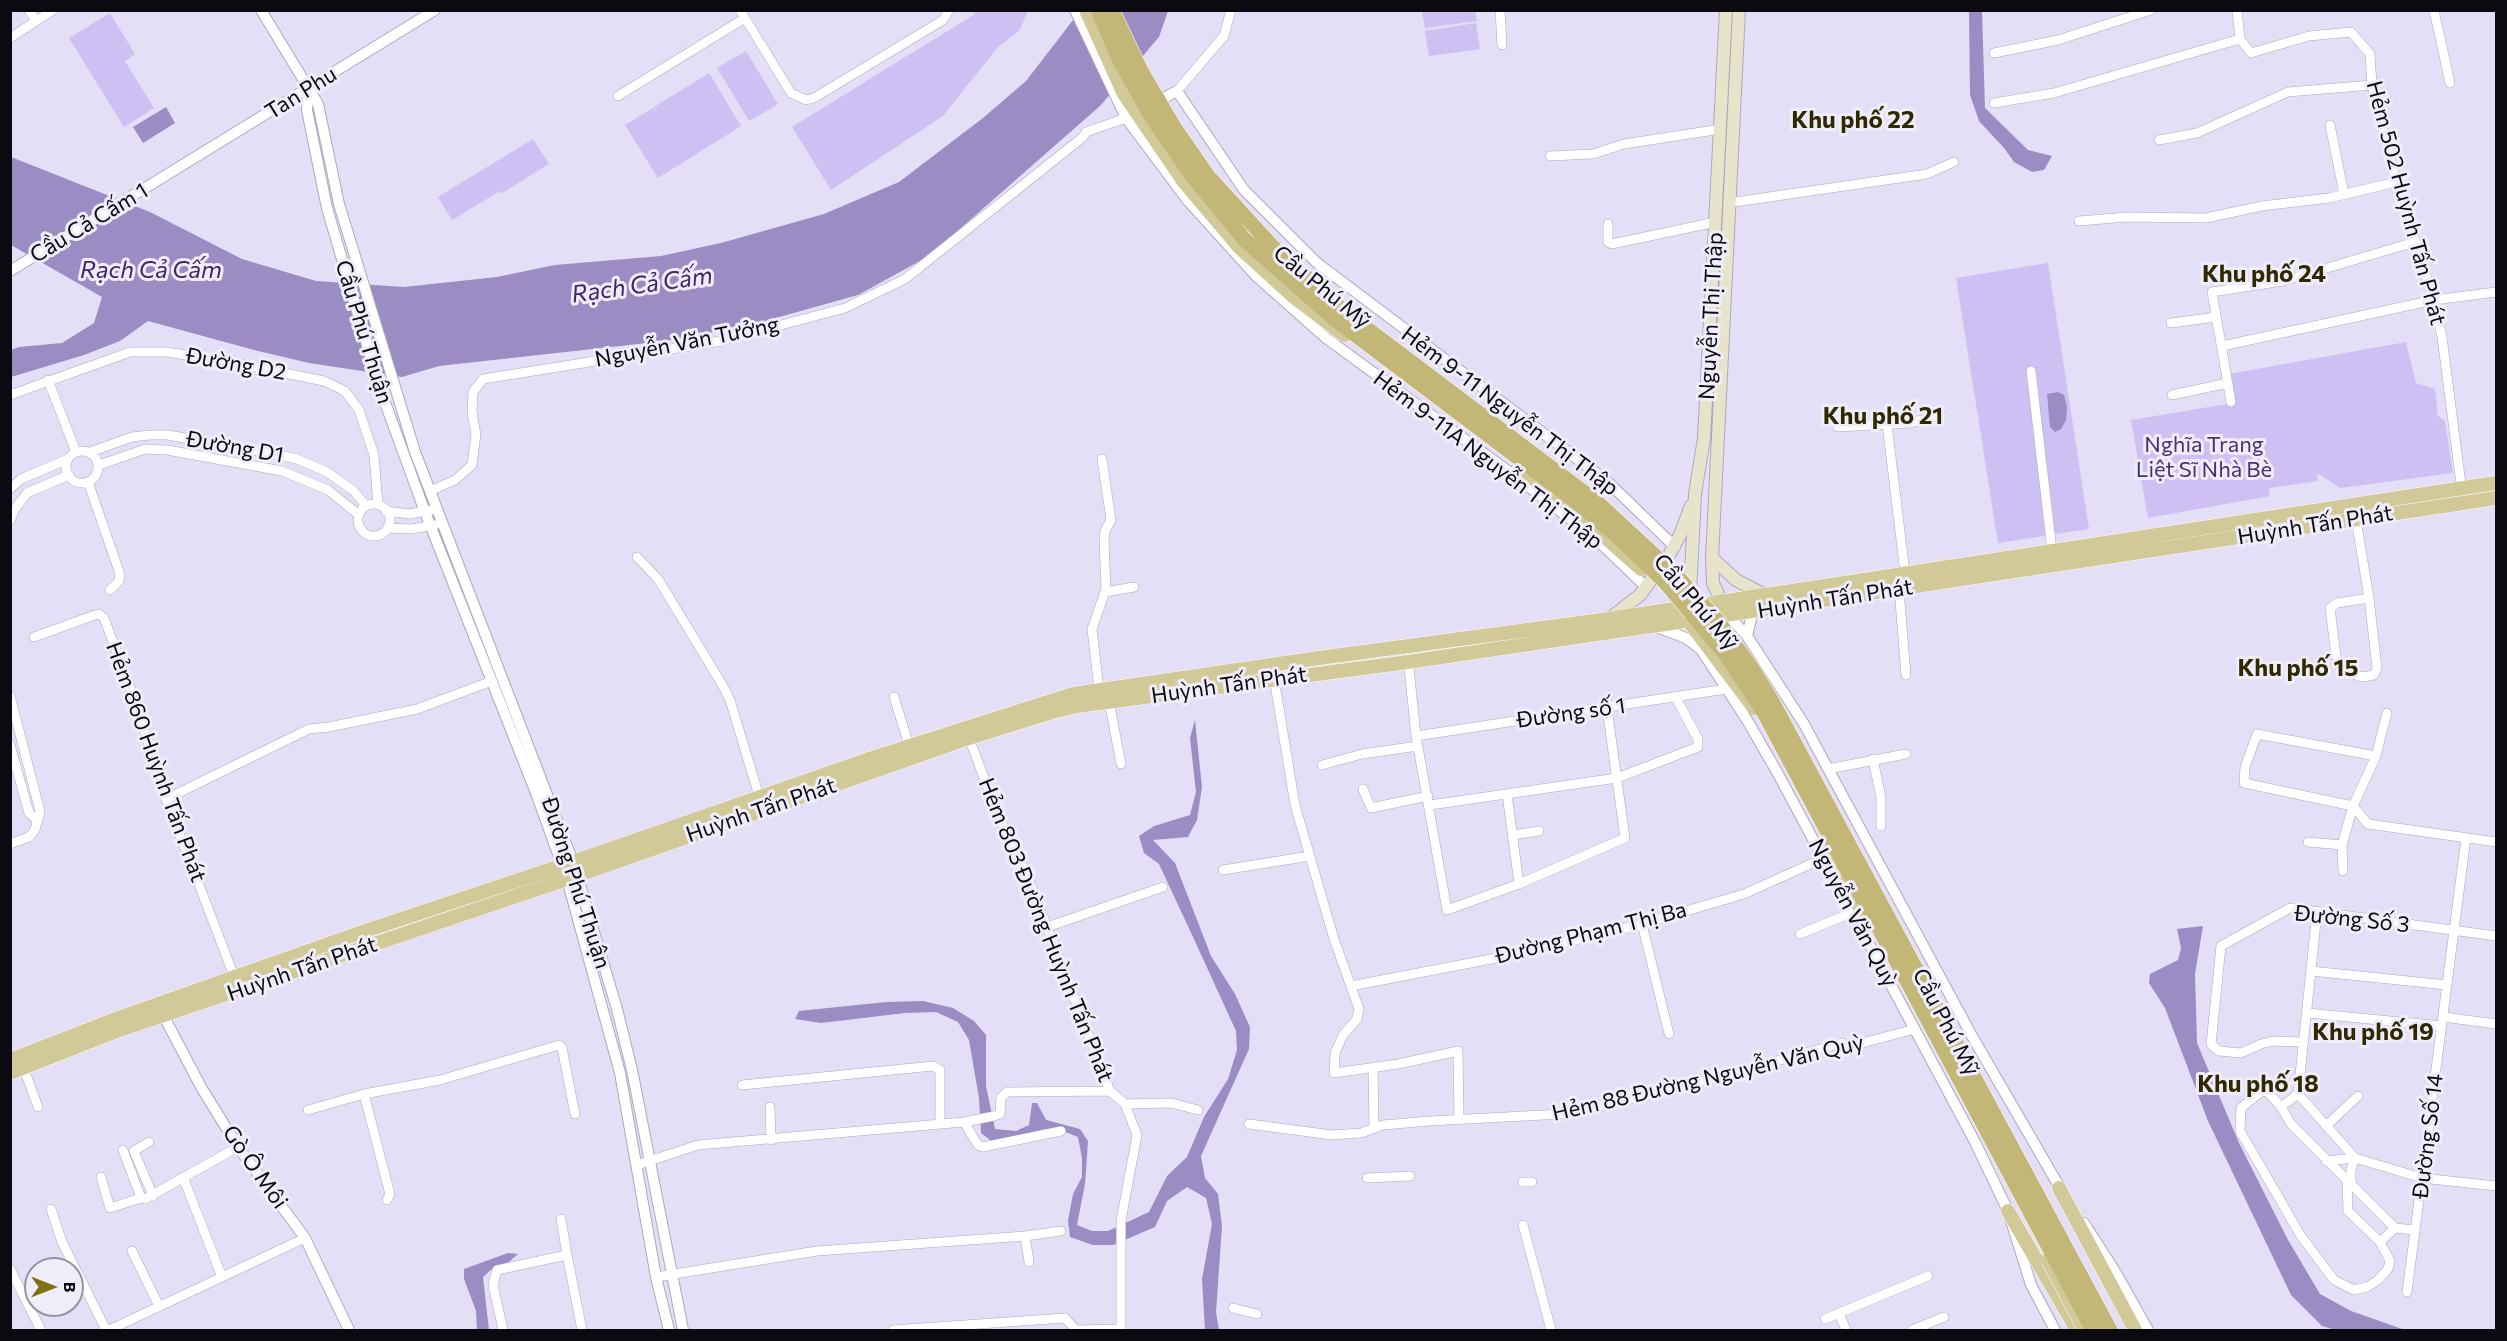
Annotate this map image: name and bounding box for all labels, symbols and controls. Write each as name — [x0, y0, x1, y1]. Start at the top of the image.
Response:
street label: Tan Phu — [260, 61, 342, 125]
street label: Hẻm 502 Huỳnh Tấn Phát — [2361, 78, 2451, 328]
district label: Khu phố 22 — [1791, 106, 1915, 134]
street label: Cầu Cả Cấm 1 — [25, 177, 153, 269]
street label: Nguyễn Thị Thập — [1693, 231, 1729, 401]
street label: Cầu Phú Mỹ — [1268, 240, 1376, 334]
water label: Rạch Cả Cấm — [80, 256, 222, 284]
street label: Cầu Phú Thuận — [330, 257, 398, 407]
district label: Khu phố 24 — [2202, 260, 2326, 288]
water label: Rạch Cả Cấm — [570, 261, 714, 309]
street label: Nguyễn Văn Tưởng — [593, 311, 781, 373]
street label: Hẻm 9-11 Nguyễn Thị Thập — [1396, 321, 1624, 501]
street label: Đường D2 — [184, 342, 288, 386]
street label: Hẻm 9-11A Nguyễn Thị Thập — [1368, 365, 1608, 555]
district label: Khu phố 21 — [1823, 402, 1943, 430]
street label: Đường D1 — [184, 425, 286, 469]
park label: Nghĩa Trang Liệt Sĩ Nhà Bè — [2136, 432, 2272, 484]
street label: Huỳnh Tấn Phát — [2235, 500, 2395, 550]
street label: Cầu Phú Mỹ — [1648, 548, 1744, 656]
street label: Huỳnh Tấn Phát — [1755, 574, 1915, 624]
street label: Hẻm 860 Huỳnh Tấn Phát — [100, 638, 212, 886]
district label: Khu phố 15 — [2238, 654, 2358, 682]
street label: Huỳnh Tấn Phát — [1149, 661, 1309, 709]
street label: Đường số 1 — [1515, 692, 1627, 734]
street label: Huỳnh Tấn Phát — [683, 772, 839, 848]
street label: Hẻm 803 Đường Huỳnh Tấn Phát — [973, 774, 1119, 1086]
street label: Đường Phú Thuận — [536, 794, 616, 972]
street label: Nguyễn Văn Quỳ — [1803, 834, 1903, 992]
street label: Đường Phạm Thị Ba — [1493, 896, 1689, 970]
street label: Đường Số 3 — [2293, 900, 2411, 938]
street label: Huỳnh Tấn Phát — [224, 931, 380, 1007]
street label: Cầu Phú Mỹ — [1907, 964, 1985, 1080]
district label: Khu phố 19 — [2312, 1018, 2434, 1046]
street label: Hẻm 88 Đường Nguyễn Văn Quỳ — [1549, 1029, 1867, 1127]
district label: Khu phố 18 — [2197, 1070, 2319, 1098]
street label: Đường Số 14 — [2407, 1072, 2449, 1200]
street label: Gò Ô Môi — [217, 1120, 293, 1214]
north arrow — [24, 1257, 84, 1317]
text: B — [61, 1282, 80, 1292]

